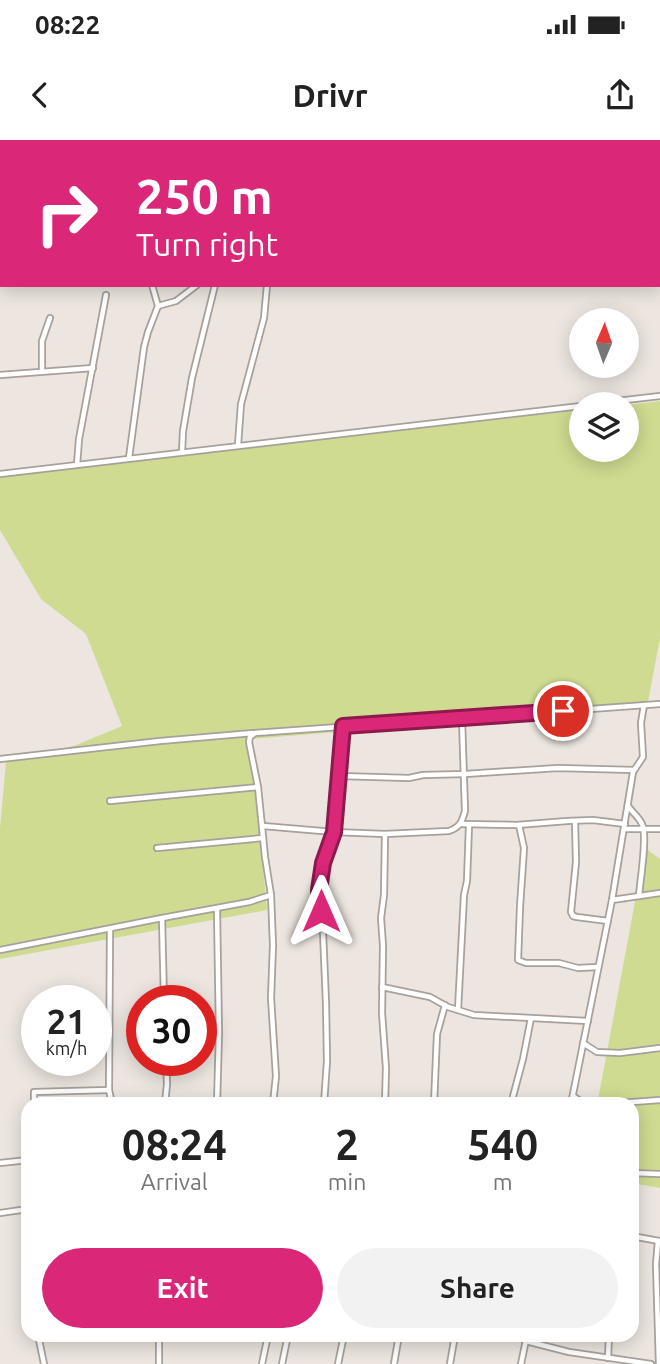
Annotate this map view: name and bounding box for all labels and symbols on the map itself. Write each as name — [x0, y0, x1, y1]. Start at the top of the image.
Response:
north arrow — [569, 308, 639, 378]
pin — [533, 681, 593, 741]
position arrow — [284, 874, 358, 948]
speed limit sign: 30 — [126, 985, 217, 1076]

